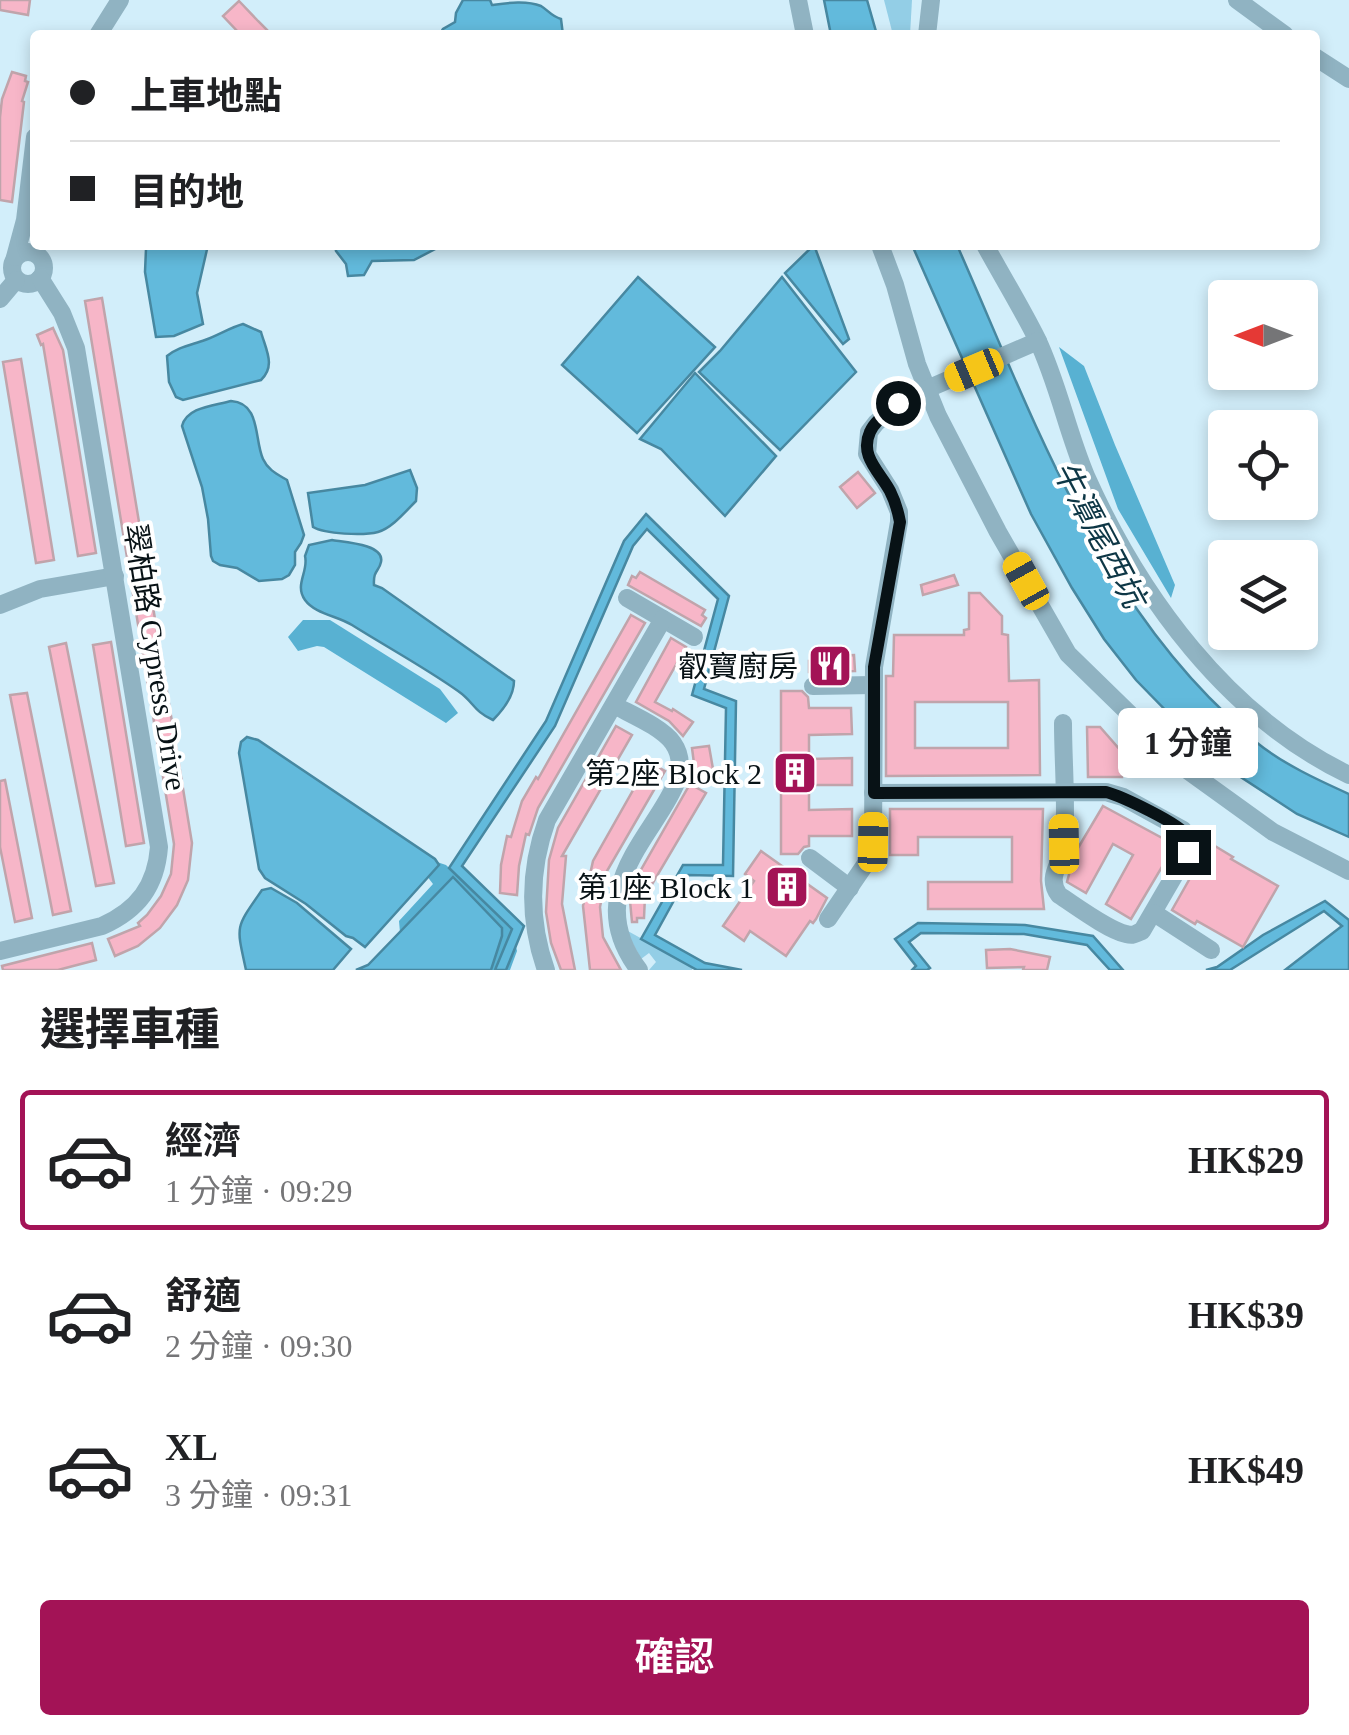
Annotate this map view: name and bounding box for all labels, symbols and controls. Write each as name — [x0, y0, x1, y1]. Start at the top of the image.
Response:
text: 上車地點 — [130, 75, 282, 117]
text: 目的地 — [130, 171, 244, 213]
north arrow — [1208, 280, 1318, 390]
map controls — [1208, 280, 1318, 650]
car — [941, 344, 1007, 396]
route start — [876, 381, 921, 426]
button: locate — [1208, 410, 1318, 520]
water label: 牛潭尾西坑 — [1046, 455, 1154, 617]
street label: 翠柏路 Cypress Drive — [119, 521, 193, 793]
button: layers — [1208, 540, 1318, 650]
car — [998, 547, 1054, 615]
restaurant icon: 叡寶廚房 — [807, 643, 853, 689]
place label: 叡寶廚房 — [678, 650, 798, 683]
callout: 1 分鐘 — [1118, 707, 1258, 777]
text: 1 分鐘 — [1144, 725, 1232, 761]
building icon: 第2座 Block 2 — [772, 750, 818, 796]
place label: 第2座 Block 2 — [585, 757, 762, 790]
car — [857, 812, 889, 872]
car — [1048, 814, 1080, 874]
route end — [1166, 830, 1211, 875]
building icon: 第1座 Block 1 — [764, 864, 810, 910]
place label: 第1座 Block 1 — [577, 871, 754, 904]
text: 選擇車種 — [40, 1005, 220, 1055]
icon: car — [45, 1115, 135, 1205]
text: 經濟 — [165, 1120, 241, 1162]
text: HK$29 — [1188, 1139, 1304, 1181]
text: 1 分鐘 · 09:29 — [165, 1173, 353, 1209]
icon: car — [45, 1270, 135, 1360]
text: 舒適 — [165, 1275, 241, 1317]
text: HK$39 — [1188, 1294, 1304, 1336]
text: 2 分鐘 · 09:30 — [165, 1328, 353, 1364]
icon: car — [45, 1425, 135, 1515]
text: XL — [165, 1426, 218, 1468]
text: HK$49 — [1188, 1449, 1304, 1491]
text: 3 分鐘 · 09:31 — [165, 1477, 353, 1513]
button: 確認 — [40, 1600, 1309, 1715]

